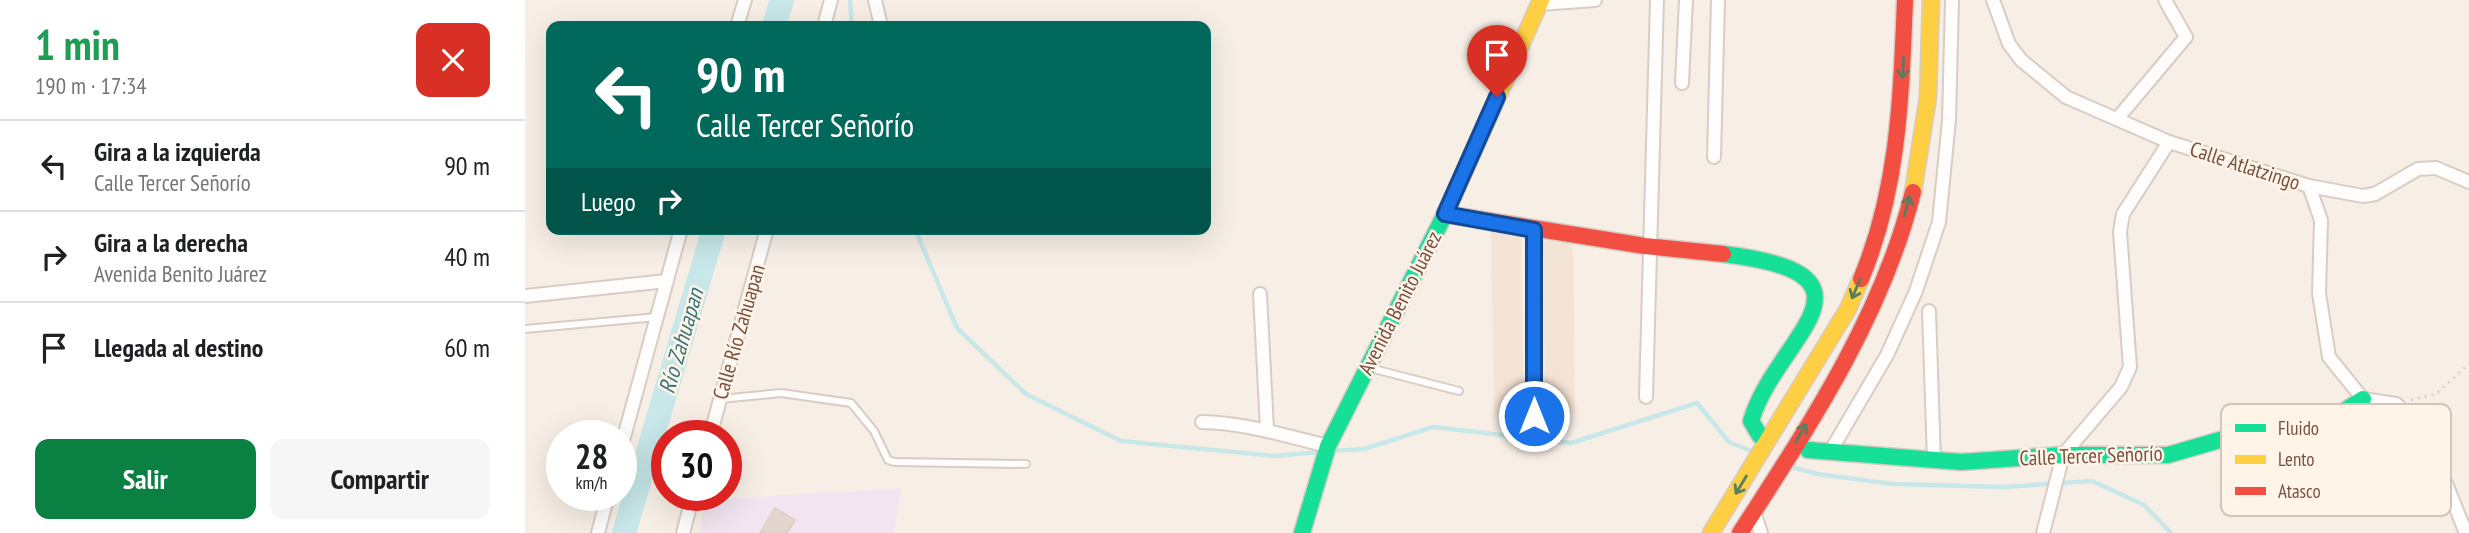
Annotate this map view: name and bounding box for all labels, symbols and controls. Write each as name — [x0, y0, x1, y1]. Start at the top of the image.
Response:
text: 1 min — [35, 17, 120, 72]
button: close — [416, 23, 490, 97]
pin — [1467, 25, 1527, 97]
icon: arrive — [1478, 36, 1516, 74]
text: 90 m — [696, 42, 785, 106]
icon: left — [581, 49, 672, 140]
one-way arrow — [1896, 56, 1909, 79]
text: 190 m · 17:34 — [35, 71, 147, 100]
text: Calle Tercer Señorío — [696, 104, 914, 146]
text: Gira a la izquierda — [94, 135, 261, 168]
street label: Calle Atlatzingo — [2187, 135, 2304, 196]
icon: left — [35, 147, 73, 185]
text: 90 m — [444, 149, 490, 182]
text: Calle Tercer Señorío — [94, 168, 251, 197]
icon: right — [650, 182, 688, 220]
text: Luego — [581, 185, 636, 218]
one-way arrow — [1902, 195, 1915, 217]
text: Gira a la derecha — [94, 226, 248, 259]
street label: Avenida Benito Juárez — [1352, 226, 1447, 379]
icon: right — [35, 238, 73, 276]
text: 40 m — [444, 240, 490, 273]
text: Avenida Benito Juárez — [94, 259, 267, 288]
street label: Calle Río Zahuapan — [706, 261, 771, 403]
one-way arrow — [1849, 278, 1862, 300]
water label: Río Zahuapan — [652, 283, 710, 397]
icon: arrive — [35, 329, 73, 367]
text: Llegada al destino — [94, 331, 263, 364]
text: 60 m — [444, 331, 490, 364]
position arrow — [1497, 379, 1571, 453]
legend — [2221, 404, 2451, 516]
text: Fluido — [2278, 416, 2319, 440]
speed limit sign: 30 — [651, 420, 742, 511]
one-way arrow — [1794, 423, 1808, 443]
text: 28 — [575, 433, 608, 479]
button: Salir — [35, 439, 256, 519]
button: Compartir — [270, 439, 490, 519]
street label: Calle Tercer Señorío — [2019, 440, 2163, 471]
text: Lento — [2278, 447, 2315, 471]
text: km/h — [576, 471, 607, 494]
one-way arrow — [1734, 475, 1748, 495]
text: Atasco — [2278, 479, 2321, 503]

